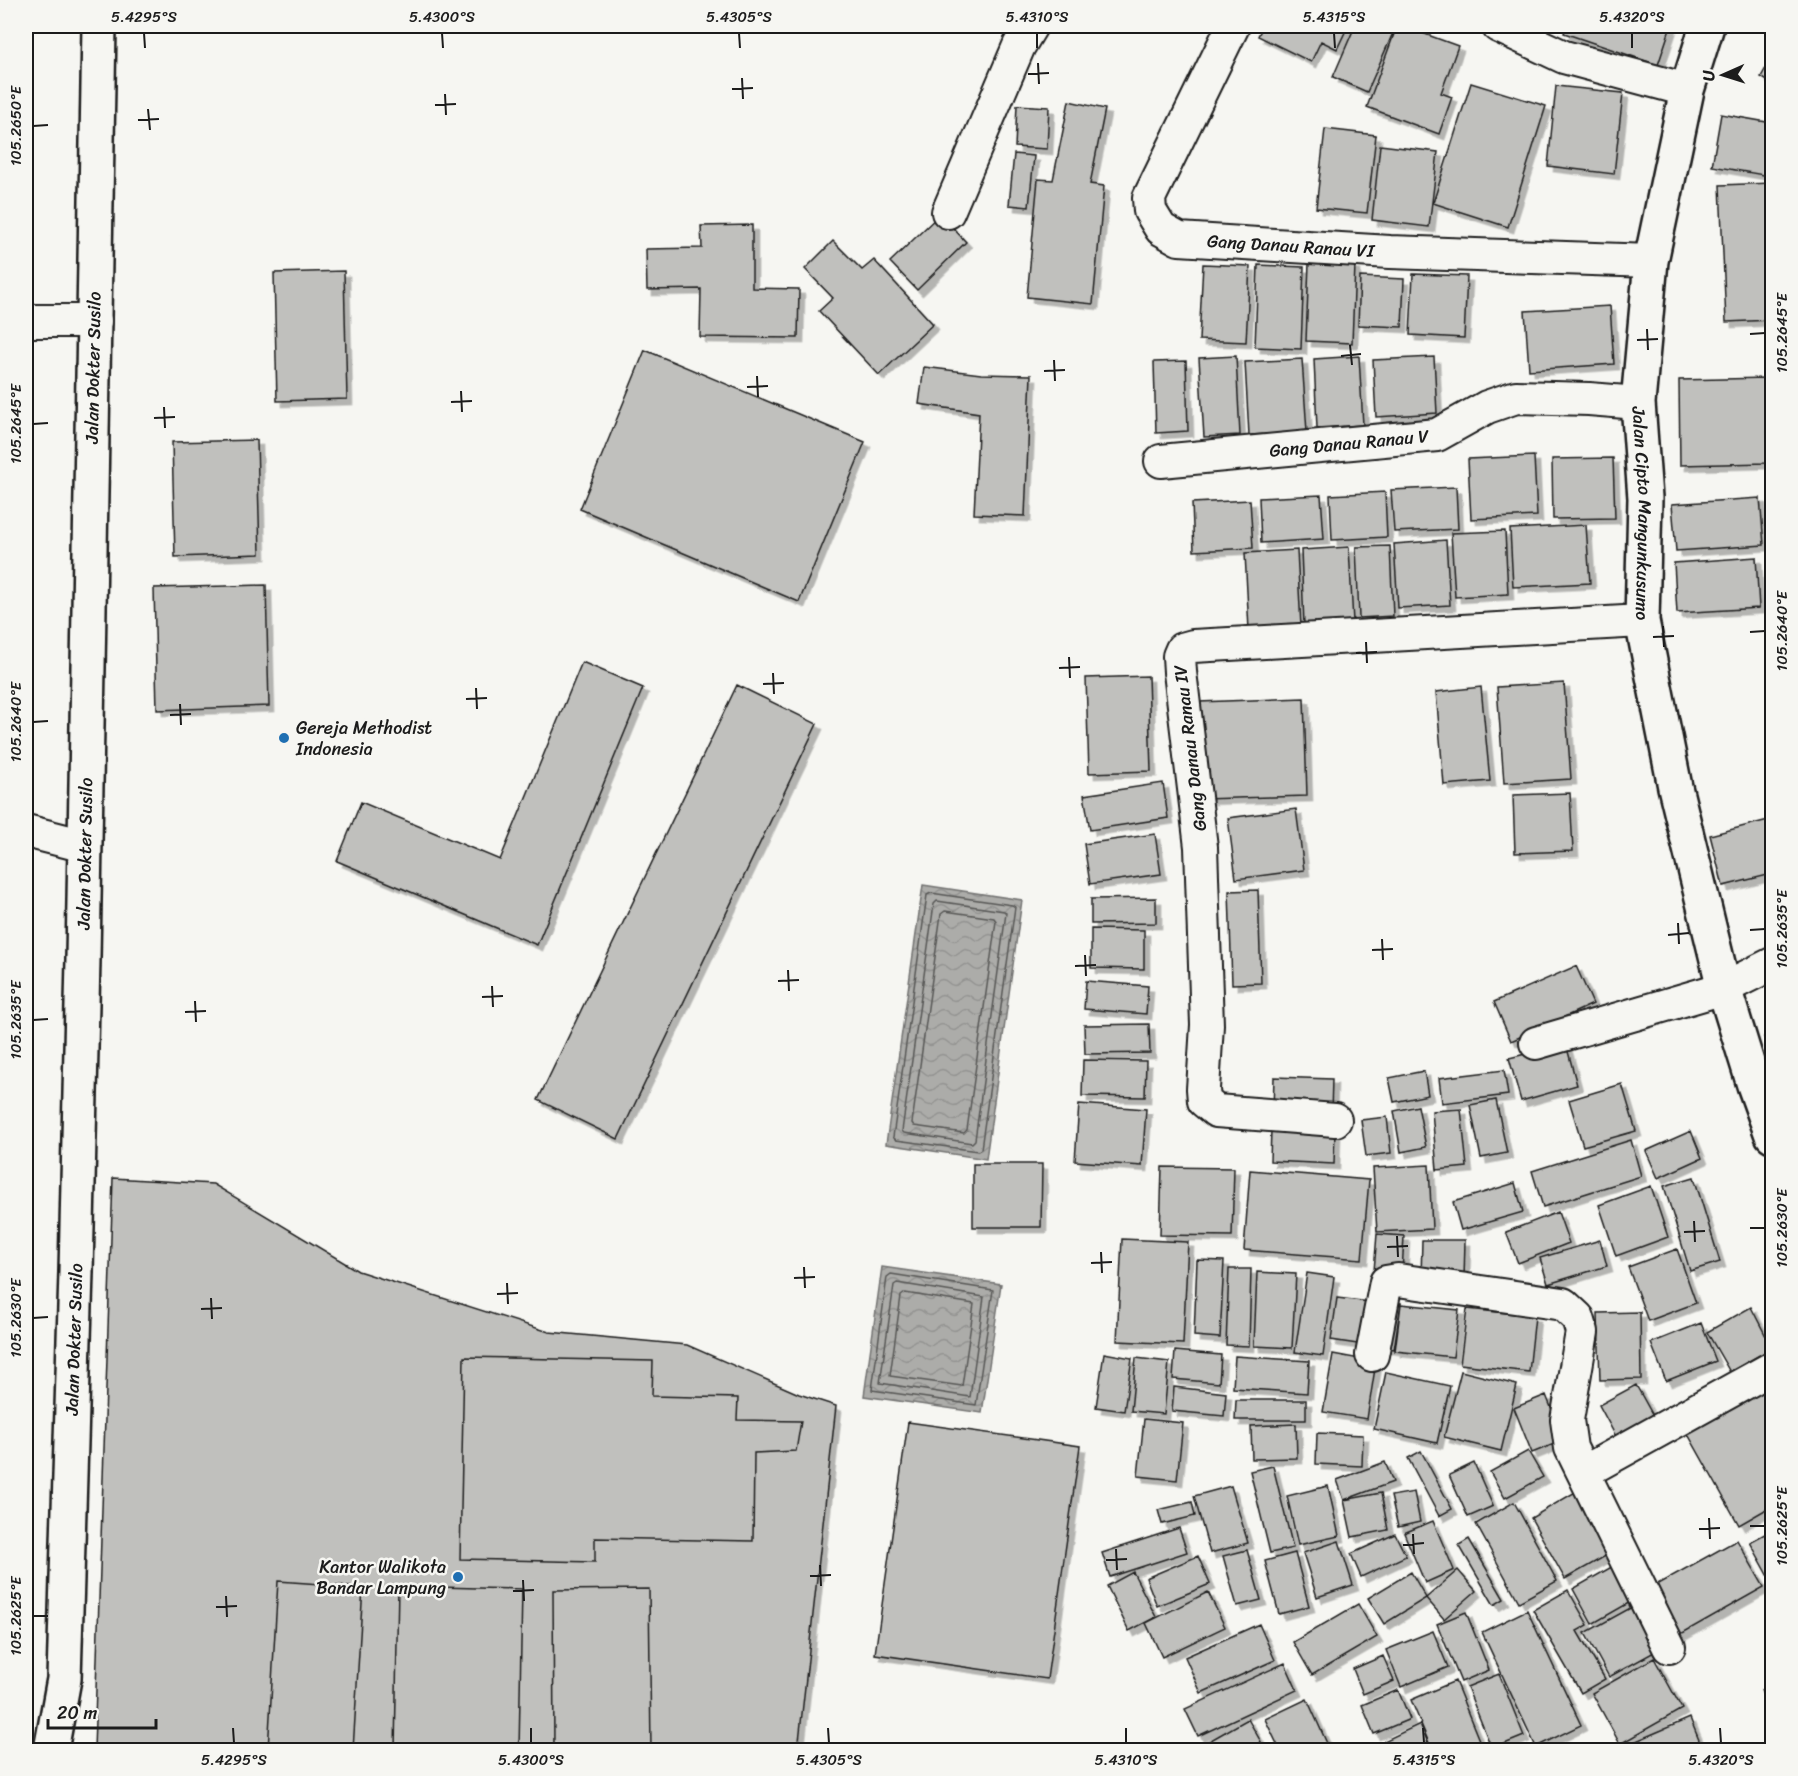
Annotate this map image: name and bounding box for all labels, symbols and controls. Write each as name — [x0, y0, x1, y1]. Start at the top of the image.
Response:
text: 5.4295°S — [111, 4, 178, 30]
text: 5.4300°S — [409, 4, 476, 30]
text: 5.4305°S — [706, 4, 772, 30]
text: 5.4310°S — [1005, 4, 1069, 30]
text: 5.4315°S — [1303, 4, 1366, 30]
text: 5.4320°S — [1599, 4, 1665, 30]
north arrow — [1693, 45, 1753, 105]
text: U — [1694, 68, 1723, 82]
text: 105.2650°E — [3, 84, 29, 166]
street label: Gang Danau Ranau VI — [1206, 225, 1377, 267]
street label: Jalan Dokter Susilo — [76, 291, 110, 445]
text: 105.2645°E — [1769, 291, 1795, 373]
text: 105.2645°E — [3, 382, 29, 464]
street label: Jalan Cipto Mangunkusumo — [1622, 404, 1661, 621]
street label: Gang Danau Ranau V — [1268, 420, 1431, 467]
text: 105.2640°E — [1769, 589, 1795, 671]
street label: Gang Danau Ranau IV — [1164, 663, 1216, 833]
text: 105.2640°E — [3, 680, 29, 762]
place label: Gereja Methodist Indonesia — [295, 712, 432, 765]
marker: Gereja Methodist Indonesia — [277, 731, 291, 745]
street label: Jalan Dokter Susilo — [67, 777, 102, 931]
text: 105.2635°E — [1769, 888, 1795, 968]
text: 105.2635°E — [3, 979, 29, 1059]
text: 105.2630°E — [1769, 1187, 1795, 1268]
street label: Jalan Dokter Susilo — [56, 1263, 92, 1417]
text: 105.2630°E — [3, 1277, 29, 1358]
text: 105.2625°E — [1769, 1485, 1795, 1566]
place label: Kantor Walikota Bandar Lampung — [316, 1551, 446, 1604]
marker: Kantor Walikota Bandar Lampung — [451, 1570, 465, 1584]
text: 105.2625°E — [3, 1575, 29, 1656]
scale bar — [48, 1692, 156, 1730]
text: 20 m — [57, 1697, 97, 1729]
text: 5.4295°S — [201, 1747, 268, 1773]
text: 5.4300°S — [498, 1747, 565, 1773]
text: 5.4305°S — [796, 1747, 862, 1773]
text: 5.4310°S — [1094, 1747, 1158, 1773]
text: 5.4315°S — [1393, 1747, 1456, 1773]
text: 5.4320°S — [1688, 1747, 1754, 1773]

